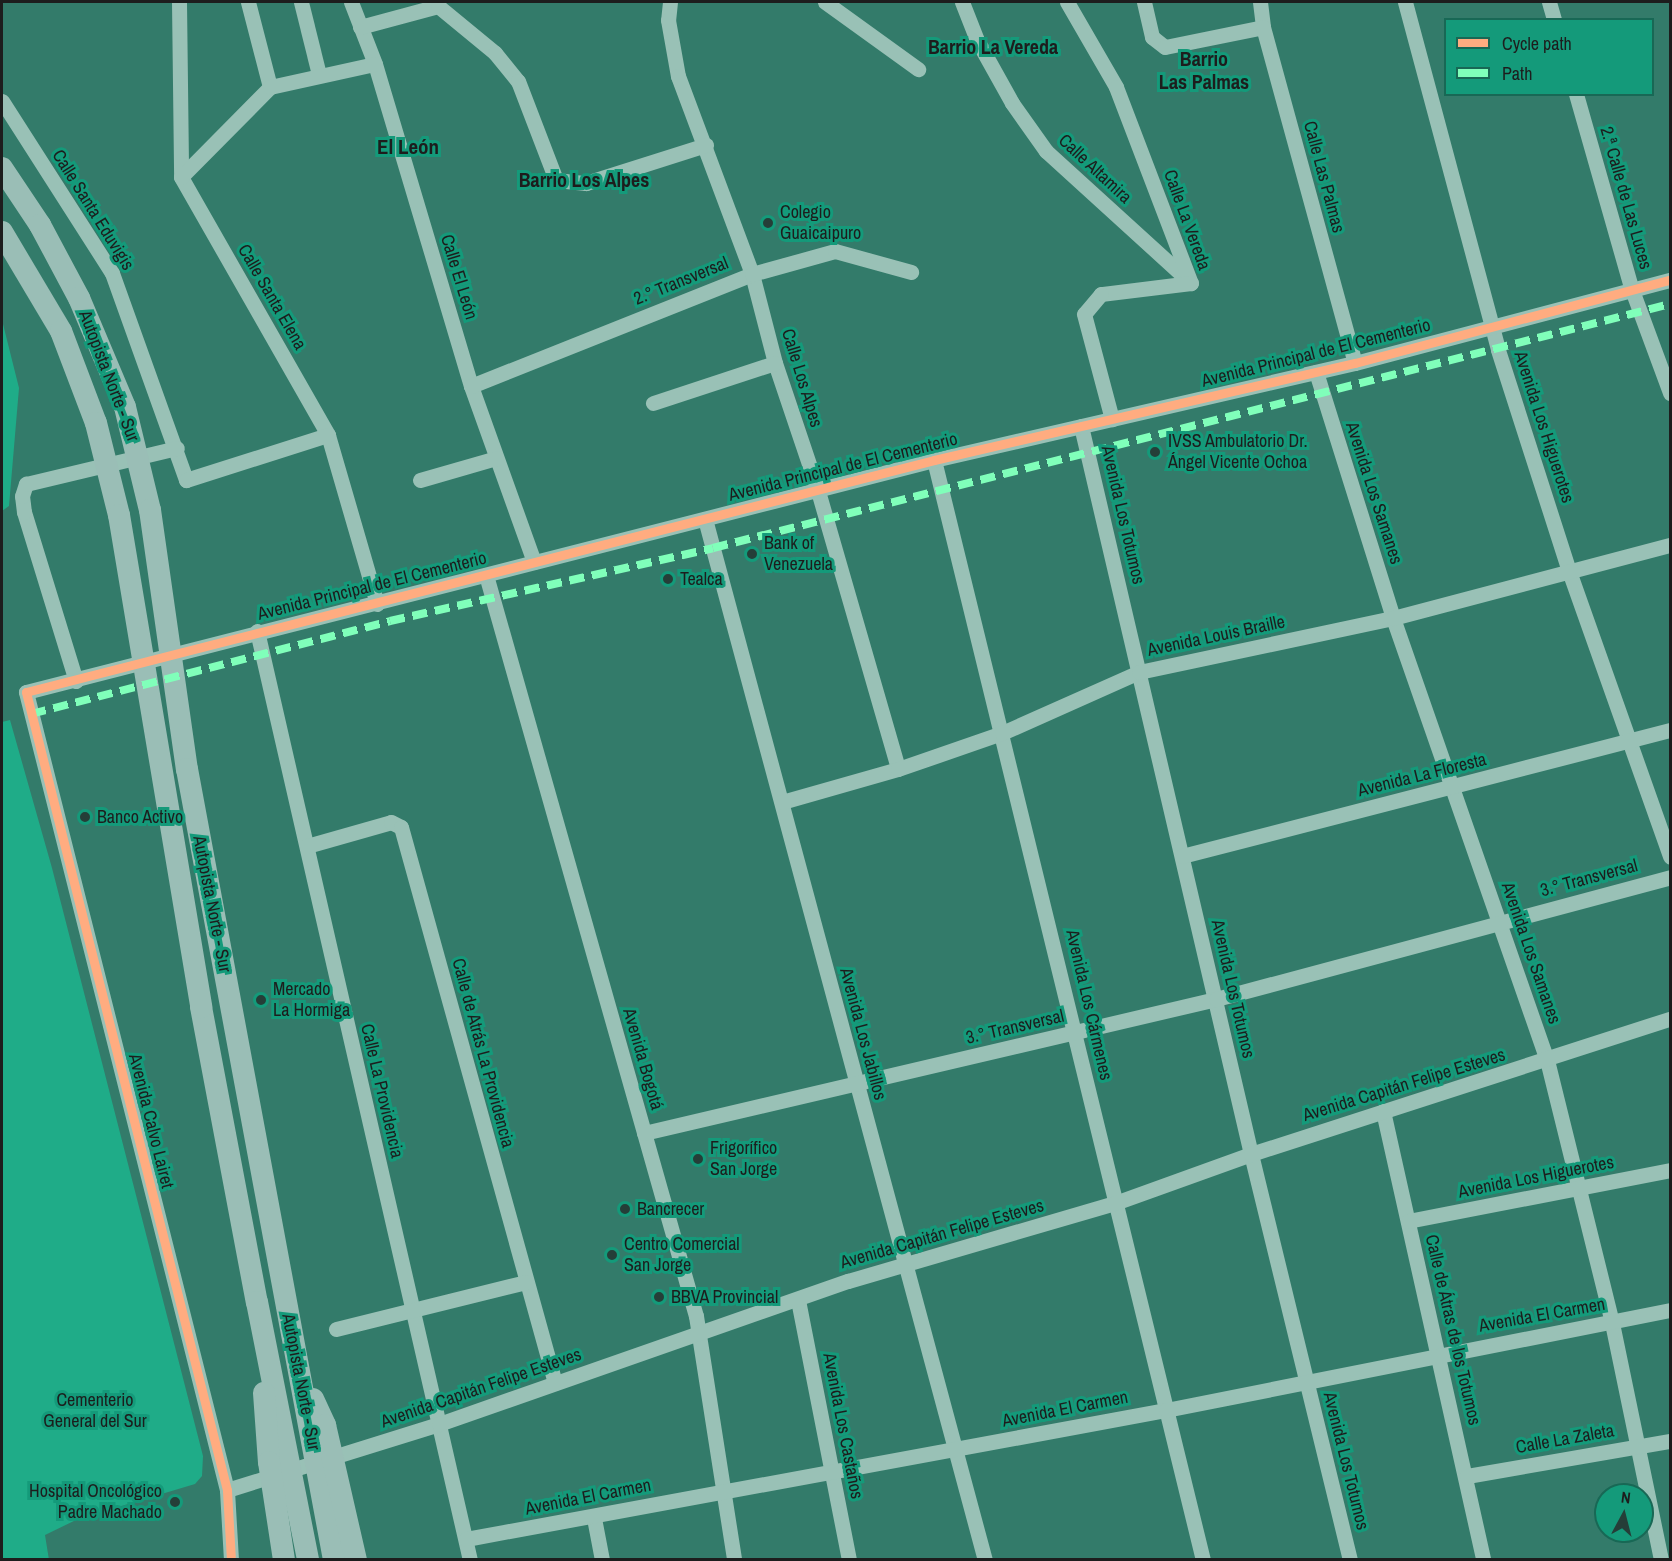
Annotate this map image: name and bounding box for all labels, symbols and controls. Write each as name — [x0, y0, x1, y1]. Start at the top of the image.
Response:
legend — [1444, 18, 1654, 96]
text: Cycle path — [1502, 31, 1572, 56]
district label: Barrio La Vereda — [928, 34, 1058, 58]
district label: Barrio Las Palmas — [1159, 46, 1249, 93]
text: Path — [1502, 61, 1532, 86]
street label: Calle Las Palmas — [1299, 119, 1349, 235]
street label: 2.ª Calle de Las Luces — [1595, 124, 1657, 272]
street label: Calle Altamira — [1054, 129, 1136, 209]
district label: El León — [377, 134, 439, 160]
street label: Calle Santa Eduvigis — [47, 146, 139, 274]
district label: Barrio Los Alpes — [518, 167, 650, 191]
street label: Calle La Vereda — [1159, 167, 1215, 273]
place label: Colegio Guaicaipuro — [780, 202, 861, 244]
marker: Colegio Guaicaipuro — [761, 216, 775, 230]
street label: Calle El León — [436, 232, 482, 322]
street label: Calle Santa Elena — [233, 240, 311, 354]
street label: 2.° Transversal — [631, 252, 731, 310]
street label: Autopista Norte - Sur — [74, 307, 144, 445]
street label: Avenida Principal de El Cementerio — [1199, 314, 1433, 392]
street label: Calle Los Alpes — [777, 326, 827, 430]
street label: Avenida Los Higuerotes — [1509, 348, 1579, 506]
street label: Avenida Los Samanes — [1341, 419, 1407, 567]
street label: Avenida Principal de El Cementerio — [726, 428, 960, 506]
place label: IVSS Ambulatorio Dr. Ángel Vicente Ochoa — [1168, 431, 1308, 474]
marker: IVSS Ambulatorio Dr. Ángel Vicente Ochoa — [1146, 443, 1164, 461]
street label: Avenida Los Totumos — [1097, 444, 1149, 586]
place label: Bank of Venezuela — [764, 533, 833, 576]
street label: Avenida Principal de El Cementerio — [255, 547, 489, 625]
marker: Bank of Venezuela — [745, 547, 759, 561]
place label: Tealca — [680, 568, 723, 590]
marker: Tealca — [661, 572, 675, 586]
street label: Avenida Louis Braille — [1145, 611, 1287, 661]
street label: Avenida La Floresta — [1355, 749, 1489, 801]
place label: Banco Activo — [97, 806, 184, 828]
marker: Banco Activo — [78, 810, 92, 824]
street label: Autopista Norte - Sur — [188, 834, 236, 974]
street label: 3.° Transversal — [1538, 855, 1640, 901]
street label: Avenida Los Samanes — [1497, 879, 1565, 1027]
street label: Avenida Los Totumos — [1207, 918, 1259, 1060]
street label: Avenida Los Cármenes — [1061, 928, 1117, 1082]
street label: Calle de Atrás La Providencia — [447, 955, 519, 1151]
street label: Avenida Los Jabillos — [835, 966, 891, 1102]
place label: Mercado La Hormiga — [273, 979, 350, 1022]
marker: Mercado La Hormiga — [254, 993, 268, 1007]
street label: 3.° Transversal — [964, 1005, 1066, 1049]
street label: Avenida Bogotá — [618, 1006, 668, 1112]
street label: Calle La Providencia — [356, 1022, 408, 1160]
street label: Avenida Capitán Felipe Esteves — [1300, 1044, 1508, 1126]
street label: Avenida Calvo Lairet — [124, 1052, 178, 1190]
place label: Frigorífico San Jorge — [710, 1138, 777, 1180]
street label: Avenida Los Higuerotes — [1456, 1151, 1616, 1203]
marker: Frigorífico San Jorge — [691, 1152, 705, 1166]
street label: Avenida Capitán Felipe Esteves — [838, 1195, 1046, 1273]
place label: Bancrecer — [637, 1198, 704, 1220]
marker: Bancrecer — [618, 1202, 632, 1216]
street label: Calle de Átras de los Totumos — [1420, 1232, 1486, 1428]
place label: Centro Comercial San Jorge — [624, 1234, 740, 1276]
marker: Centro Comercial San Jorge — [605, 1248, 619, 1262]
place label: BBVA Provincial — [671, 1286, 779, 1308]
marker: BBVA Provincial — [652, 1290, 666, 1304]
street label: Avenida El Carmen — [1477, 1293, 1607, 1337]
street label: Autopista Norte - Sur — [277, 1312, 325, 1452]
street label: Avenida Capitán Felipe Esteves — [378, 1343, 584, 1433]
street label: Avenida Los Castaños — [818, 1351, 868, 1501]
street label: Avenida El Carmen — [1000, 1386, 1130, 1432]
park label: Cementerio General del Sur — [43, 1390, 147, 1432]
street label: Avenida Los Totumos — [1318, 1390, 1374, 1532]
street label: Calle La Zaleta — [1514, 1420, 1616, 1458]
street label: Avenida El Carmen — [523, 1474, 653, 1520]
place label: Hospital Oncológico Padre Machado — [29, 1481, 162, 1524]
north arrow — [1594, 1483, 1654, 1543]
text: N — [1620, 1486, 1632, 1509]
marker: Hospital Oncológico Padre Machado — [166, 1493, 184, 1511]

